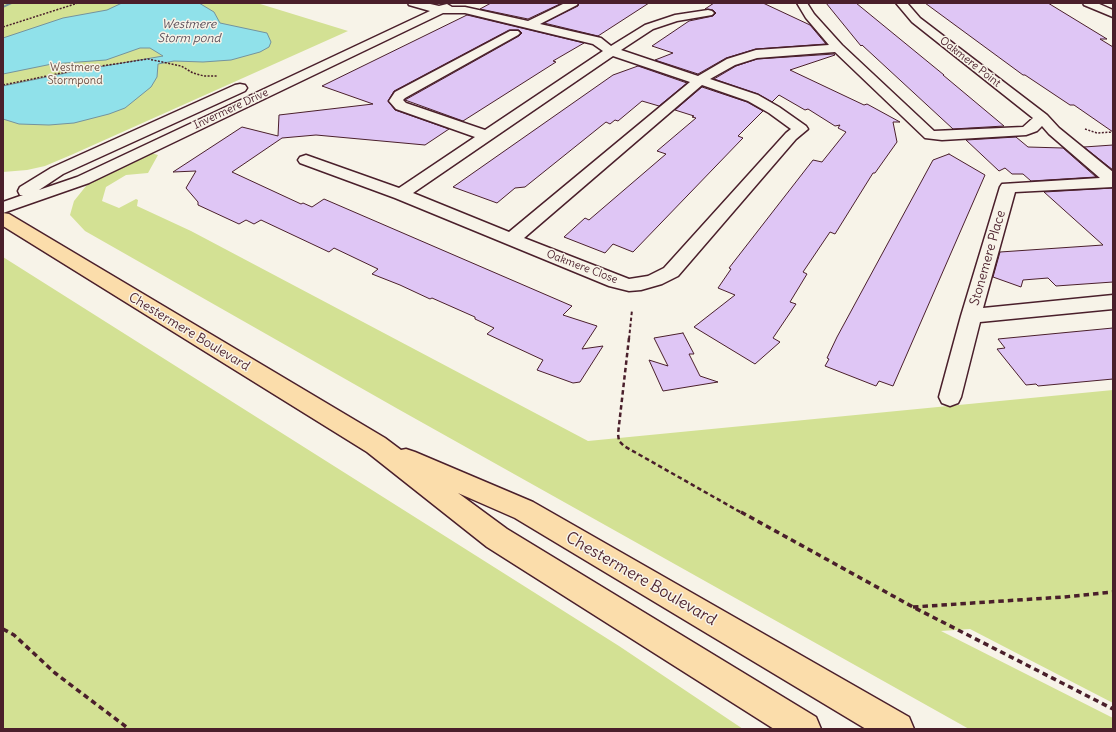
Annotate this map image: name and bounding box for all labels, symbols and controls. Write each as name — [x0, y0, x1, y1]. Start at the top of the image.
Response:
water label: Westmere Storm pond — [157, 18, 221, 46]
street label: Oakmere Point — [937, 34, 1003, 90]
park label: Westmere Stormpond — [47, 61, 103, 87]
street label: Invermere Drive — [191, 86, 271, 132]
street label: Stonemere Place — [967, 209, 1009, 307]
street label: Oakmere Close — [544, 247, 620, 287]
street label: Chestermere Boulevard — [126, 290, 252, 374]
street label: Chestermere Boulevard — [562, 528, 720, 630]

